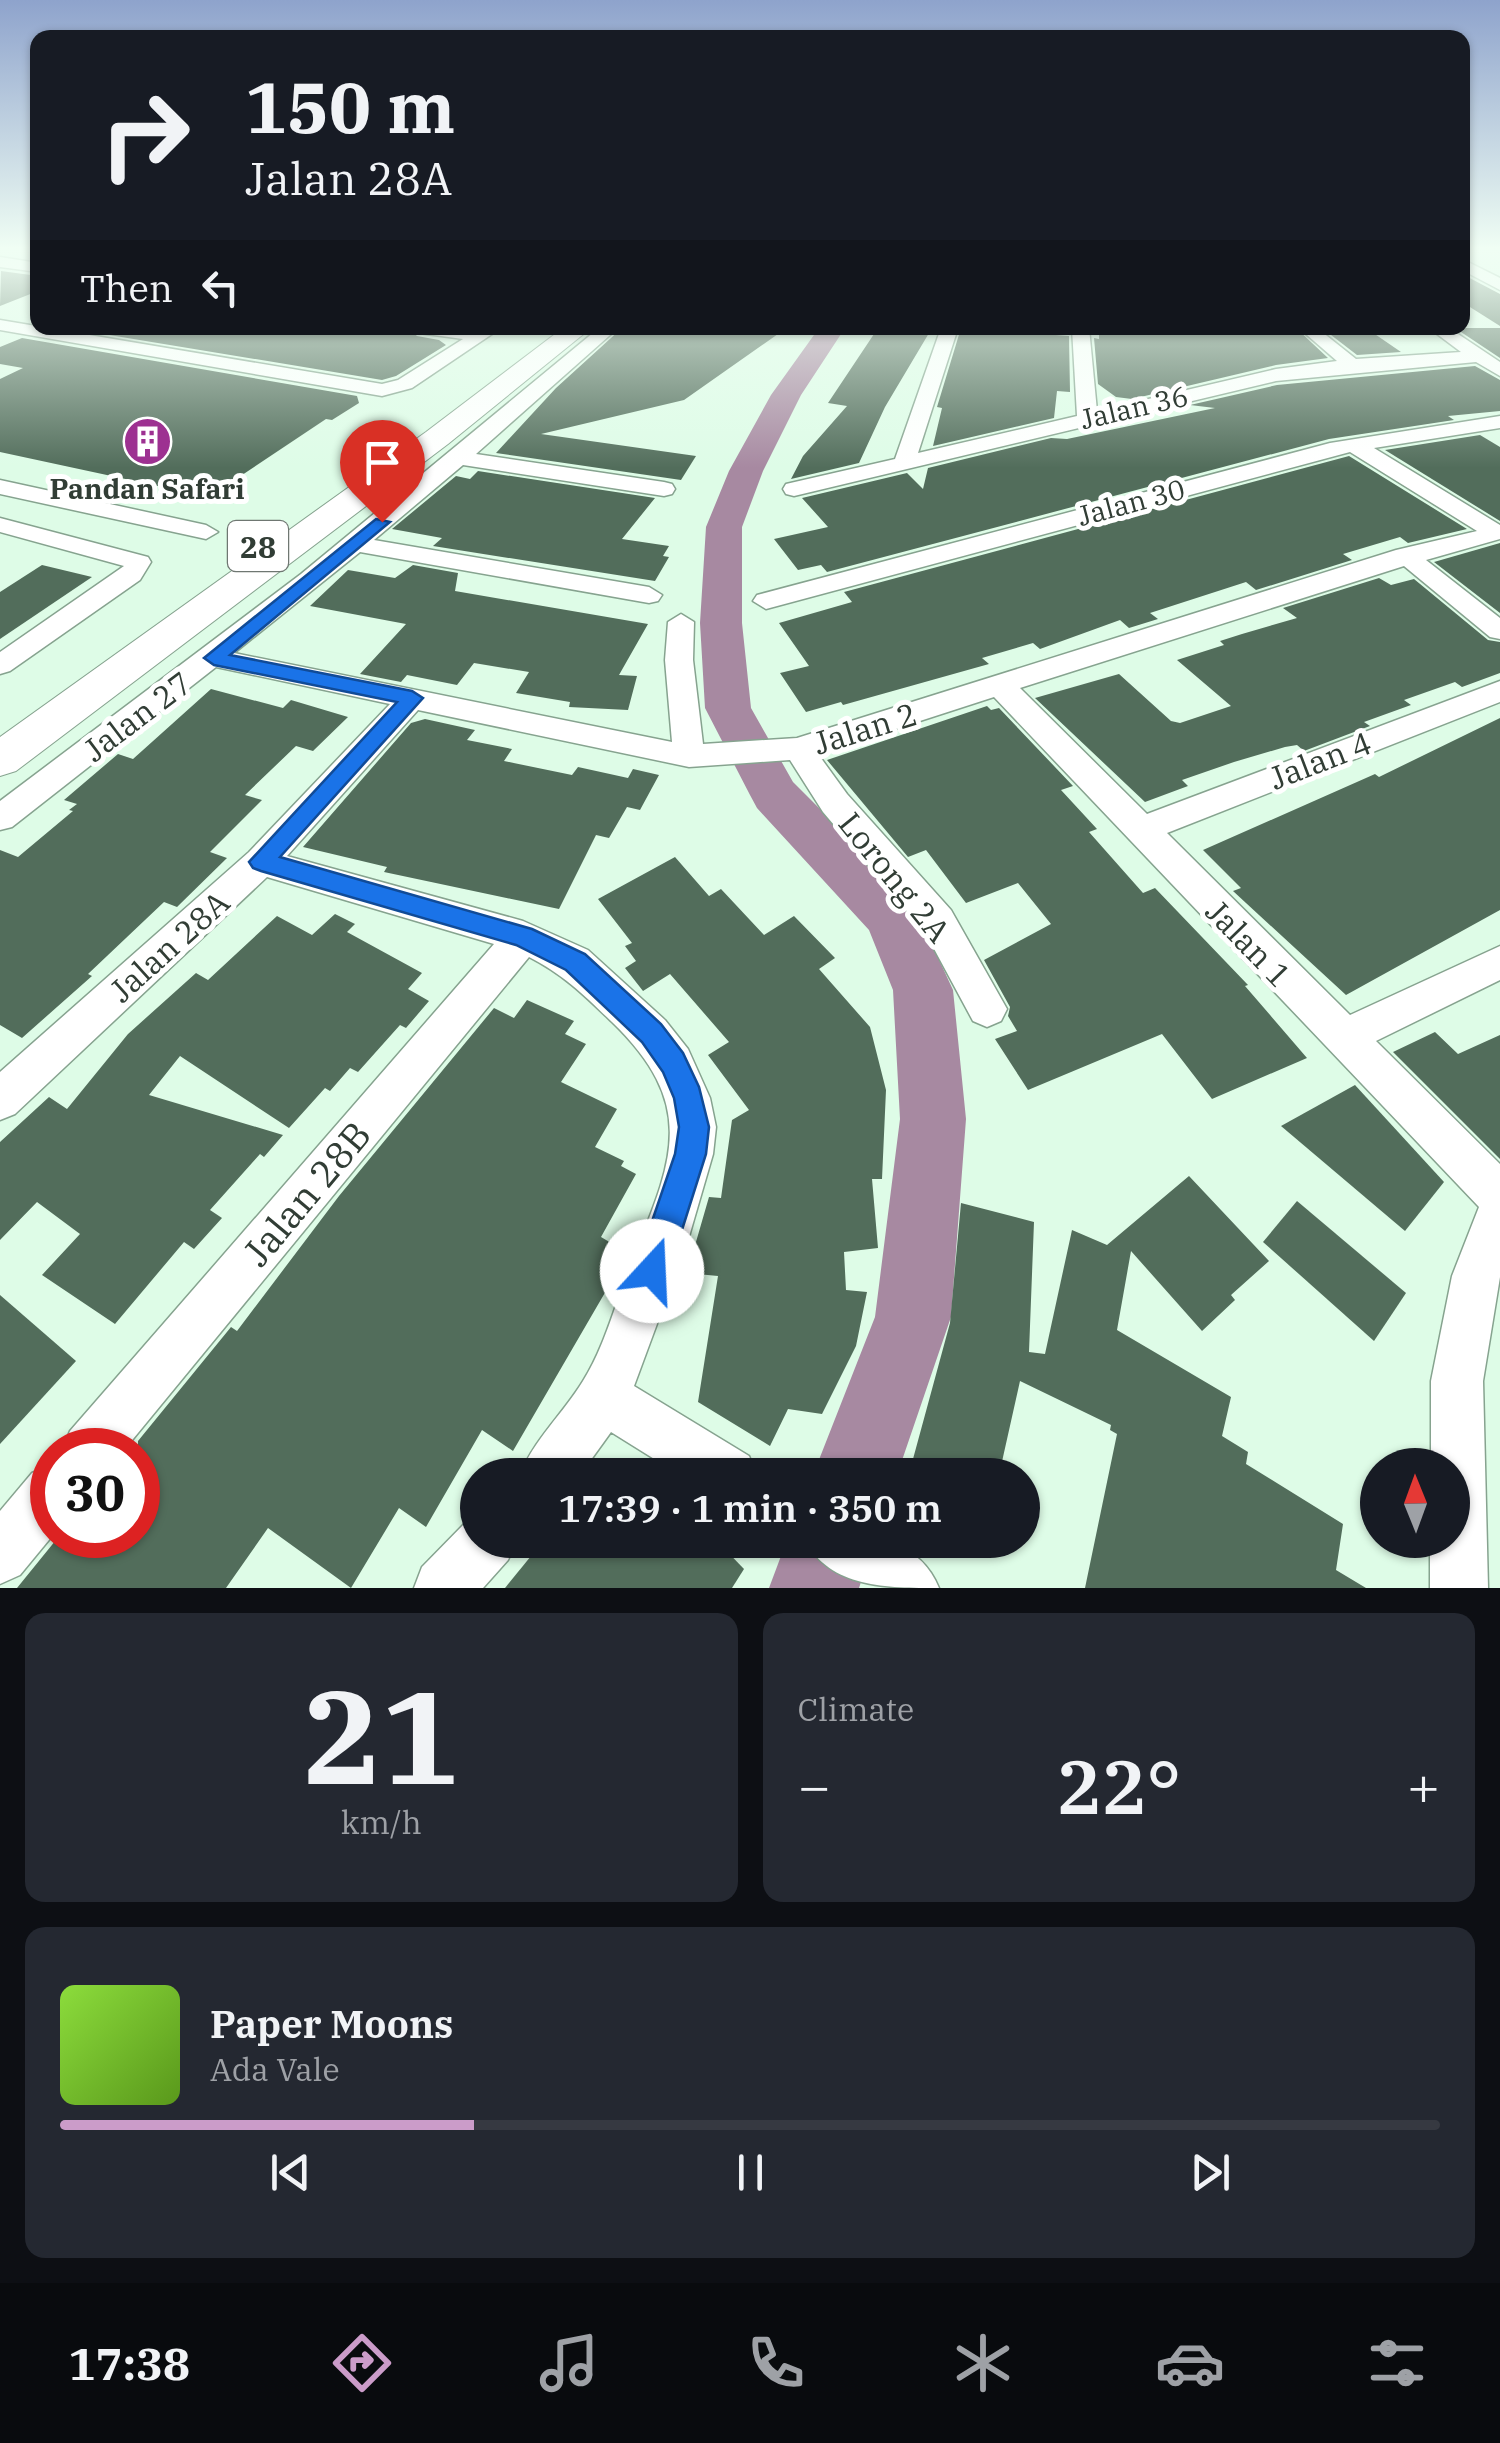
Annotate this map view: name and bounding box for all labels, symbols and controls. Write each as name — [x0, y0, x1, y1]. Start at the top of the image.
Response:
text: 150 m — [245, 61, 455, 152]
icon: right — [80, 70, 210, 200]
text: Jalan 28A — [245, 149, 452, 207]
icon: left — [193, 260, 248, 315]
text: Then — [80, 263, 173, 312]
street label: Jalan 36 — [1076, 377, 1192, 437]
building icon: Pandan Safari — [121, 415, 173, 467]
pin — [340, 420, 425, 523]
icon: arrive — [355, 435, 410, 490]
place label: Pandan Safari — [49, 470, 245, 507]
street label: Jalan 30 — [1073, 470, 1189, 534]
road number: 28 — [228, 521, 288, 571]
street label: Jalan 27 — [74, 662, 200, 770]
street label: Jalan 2 — [808, 692, 922, 764]
street label: Jalan 4 — [1263, 721, 1377, 799]
street label: Lorong 2A — [830, 803, 960, 951]
street label: Jalan 28A — [100, 881, 238, 1011]
street label: Jalan 1 — [1197, 890, 1301, 996]
street label: Jalan 28B — [231, 1111, 381, 1275]
position arrow — [600, 1219, 704, 1323]
speed limit sign: 30 — [30, 1428, 160, 1558]
north arrow — [1360, 1448, 1470, 1558]
map controls — [1360, 1448, 1470, 1558]
text: 17:39 · 1 min · 350 m — [558, 1483, 942, 1532]
text: 21 — [303, 1651, 459, 1820]
text: Climate — [798, 1688, 914, 1730]
text: 22° — [1056, 1737, 1181, 1835]
text: − — [798, 1750, 831, 1821]
text: + — [1407, 1750, 1440, 1821]
text: km/h — [341, 1801, 422, 1843]
text: Paper Moons — [210, 1999, 453, 2048]
text: Ada Vale — [210, 2048, 340, 2090]
icon: previous — [263, 2145, 318, 2200]
icon: pause — [723, 2145, 778, 2200]
icon: next — [1183, 2145, 1238, 2200]
icon: directions — [327, 2328, 397, 2398]
icon: music — [534, 2328, 604, 2398]
icon: phone — [741, 2328, 811, 2398]
icon: climate — [948, 2328, 1018, 2398]
icon: car — [1155, 2328, 1225, 2398]
icon: filters — [1362, 2328, 1432, 2398]
text: 17:38 — [68, 2334, 190, 2392]

